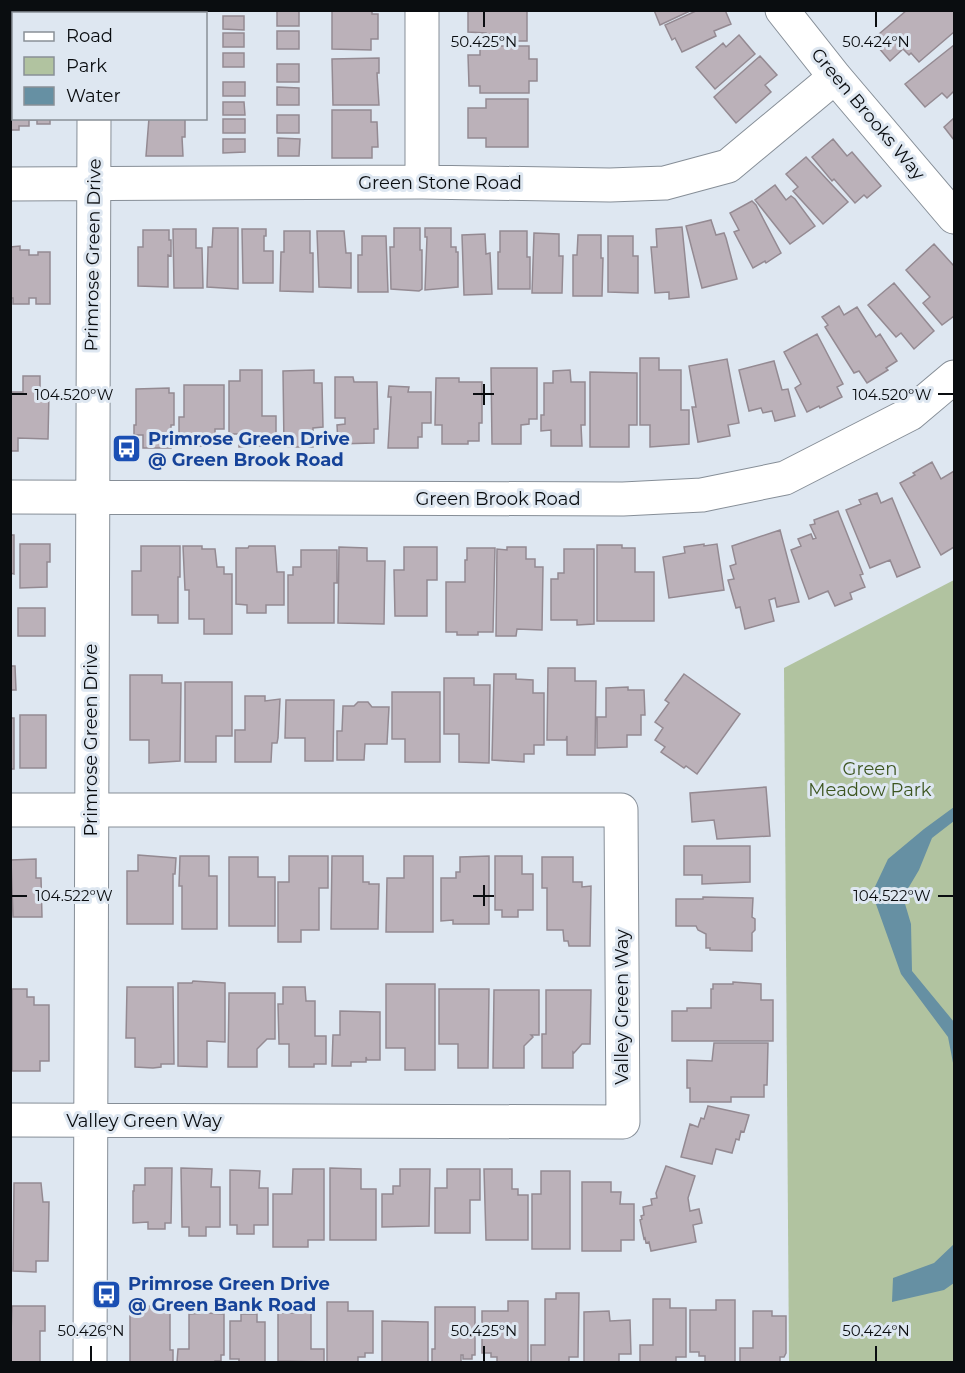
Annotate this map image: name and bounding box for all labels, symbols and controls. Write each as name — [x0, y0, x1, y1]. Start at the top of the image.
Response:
legend — [12, 12, 207, 120]
text: Road — [66, 25, 113, 47]
text: 50.425°N — [451, 32, 517, 51]
text: 50.424°N — [842, 32, 910, 51]
street label: Green Brooks Way — [806, 43, 930, 185]
text: Park — [66, 55, 107, 77]
text: Water — [66, 85, 121, 107]
street label: Primrose Green Drive — [80, 158, 106, 352]
street label: Green Stone Road — [358, 172, 522, 194]
text: 104.520°W — [35, 385, 114, 404]
text: 104.520°W — [853, 385, 932, 404]
place label: Primrose Green Drive @ Green Brook Road — [148, 428, 350, 471]
bus stop icon: Primrose Green Drive @ Green Brook Road — [111, 433, 143, 465]
street label: Green Brook Road — [415, 488, 581, 510]
street label: Primrose Green Drive — [80, 643, 102, 836]
park label: Green Meadow Park — [808, 758, 932, 801]
text: 104.522°W — [35, 886, 113, 905]
text: 104.522°W — [853, 886, 931, 905]
street label: Valley Green Way — [611, 929, 633, 1085]
street label: Valley Green Way — [66, 1110, 222, 1132]
place label: Primrose Green Drive @ Green Bank Road — [128, 1273, 330, 1316]
bus stop icon: Primrose Green Drive @ Green Bank Road — [91, 1278, 123, 1310]
text: 50.426°N — [58, 1321, 124, 1340]
text: 50.425°N — [451, 1321, 517, 1340]
text: 50.424°N — [842, 1321, 910, 1340]

